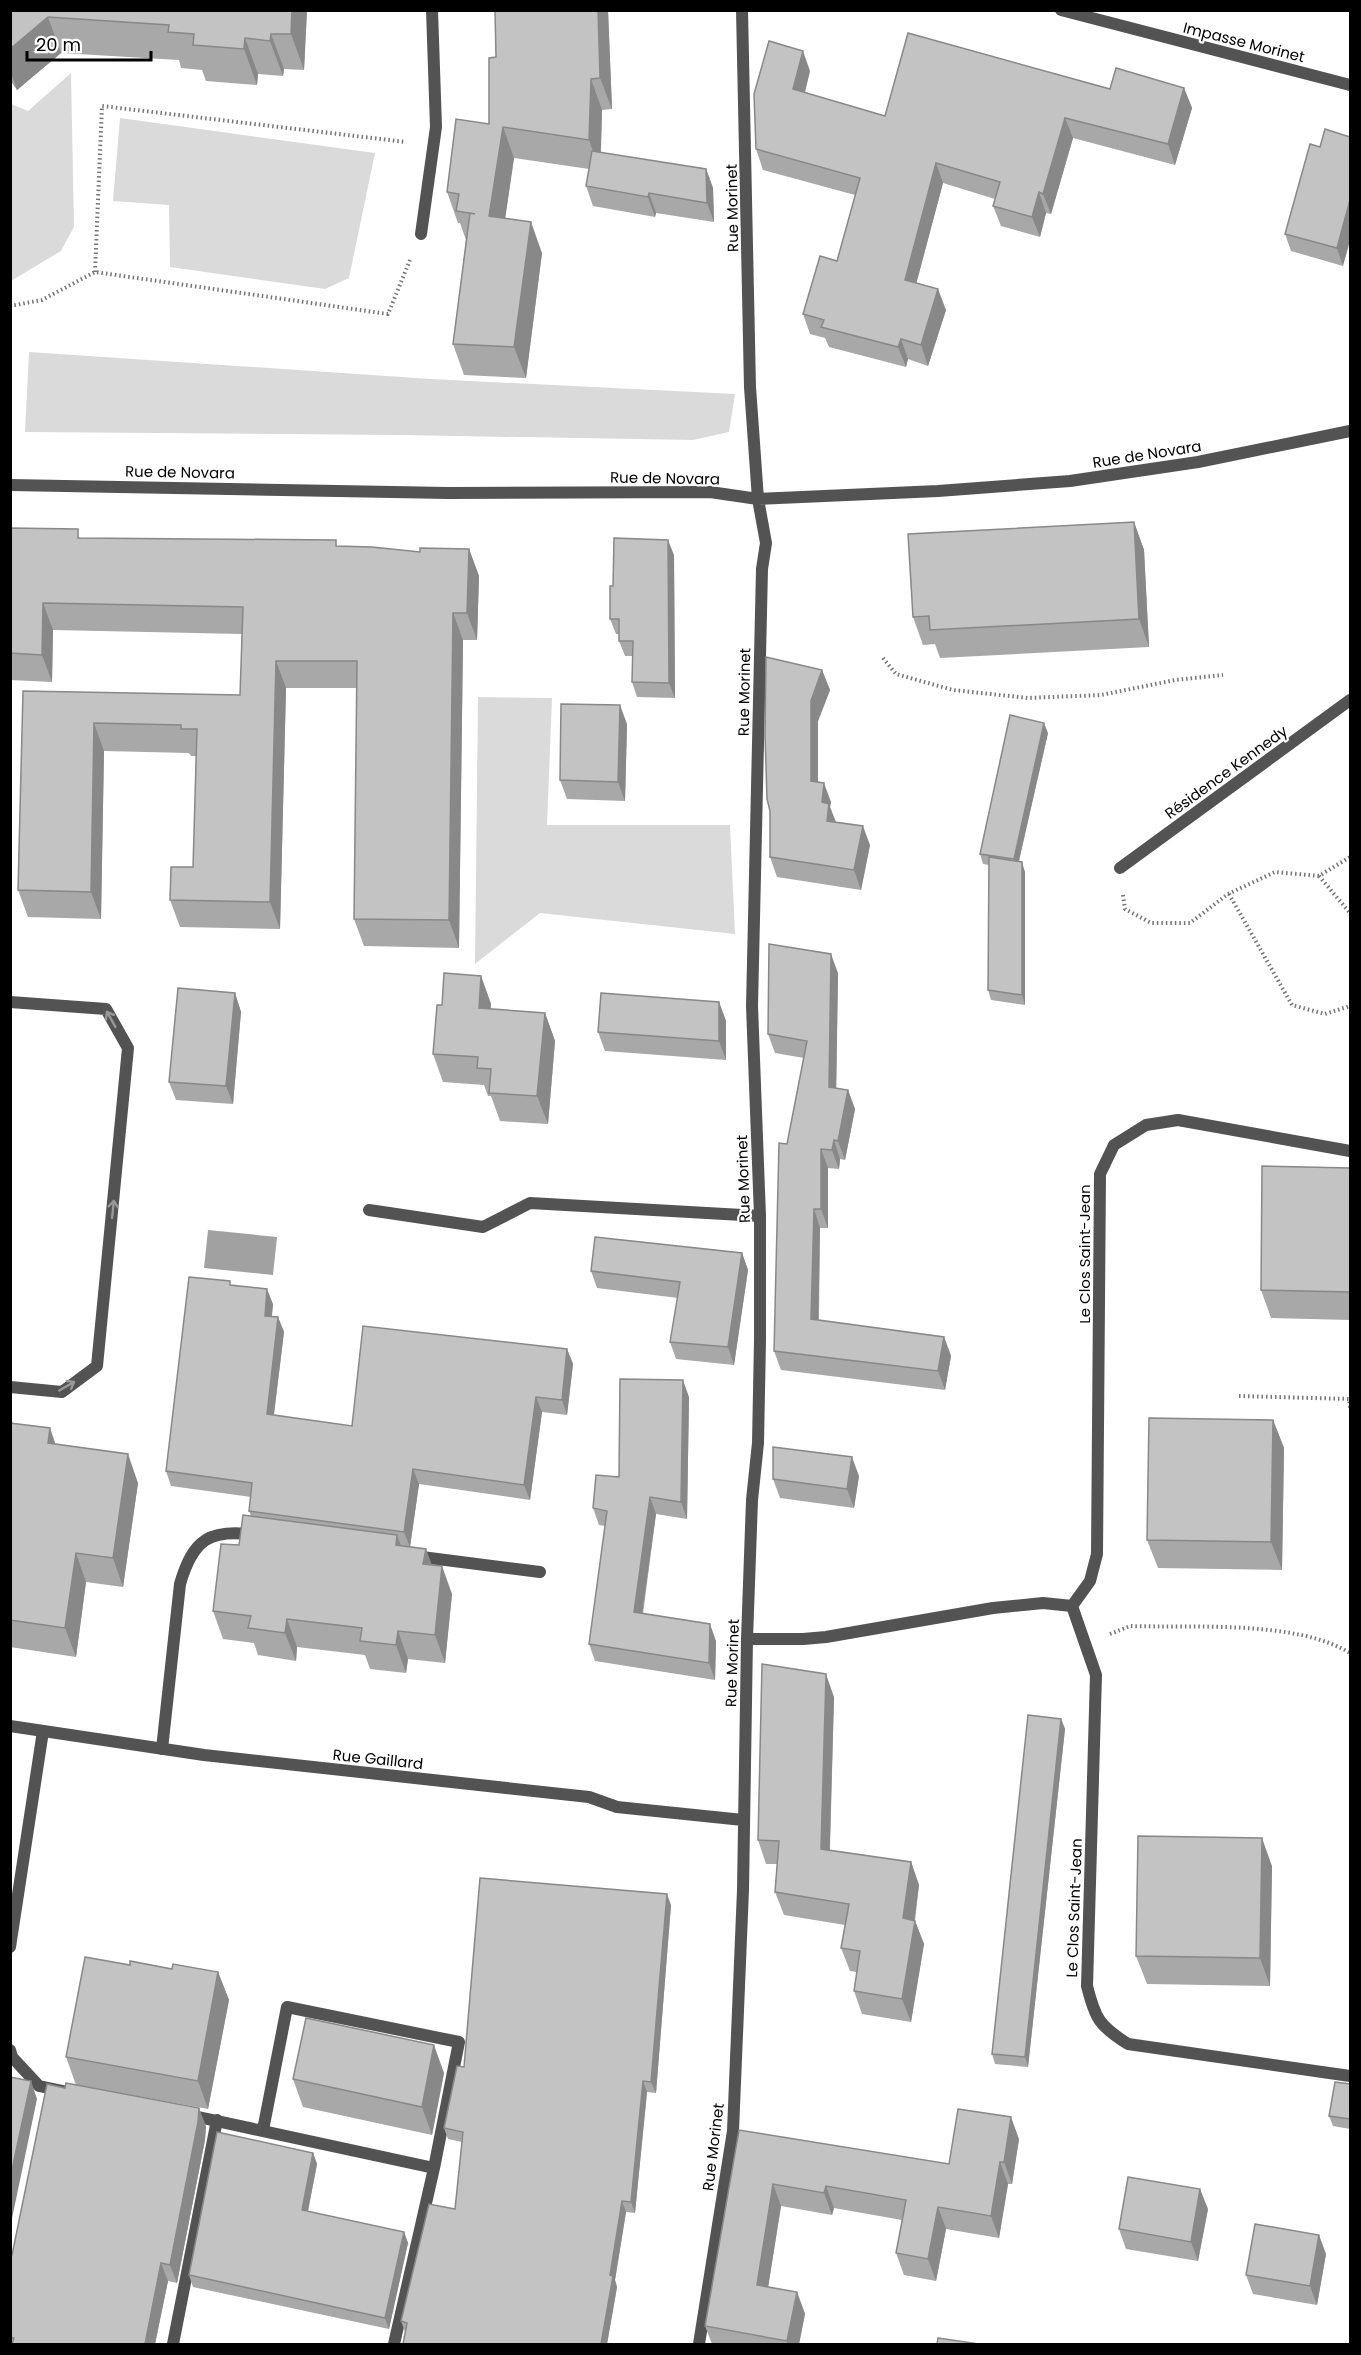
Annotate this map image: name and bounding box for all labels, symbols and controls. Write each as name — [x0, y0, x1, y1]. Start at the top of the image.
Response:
street label: Impasse Morinet — [1181, 17, 1307, 67]
scale bar — [27, 24, 152, 62]
text: 20 m — [36, 32, 81, 57]
street label: Rue Morinet — [721, 164, 743, 252]
street label: Rue de Novara — [1091, 435, 1203, 473]
street label: Rue de Novara — [125, 461, 235, 483]
street label: Rue de Novara — [610, 467, 720, 489]
street label: Rue Morinet — [733, 648, 755, 736]
street label: Résidence Kennedy — [1160, 720, 1292, 824]
one-way arrow — [105, 1010, 116, 1028]
street label: Rue Morinet — [731, 1135, 755, 1223]
street label: Le Clos Saint-Jean — [1074, 1184, 1095, 1324]
one-way arrow — [108, 1199, 119, 1219]
one-way arrow — [58, 1380, 75, 1392]
street label: Rue Morinet — [720, 1619, 744, 1707]
street label: Rue Gaillard — [332, 1744, 424, 1774]
street label: Le Clos Saint-Jean — [1061, 1838, 1087, 1978]
street label: Rue Morinet — [697, 2102, 729, 2192]

